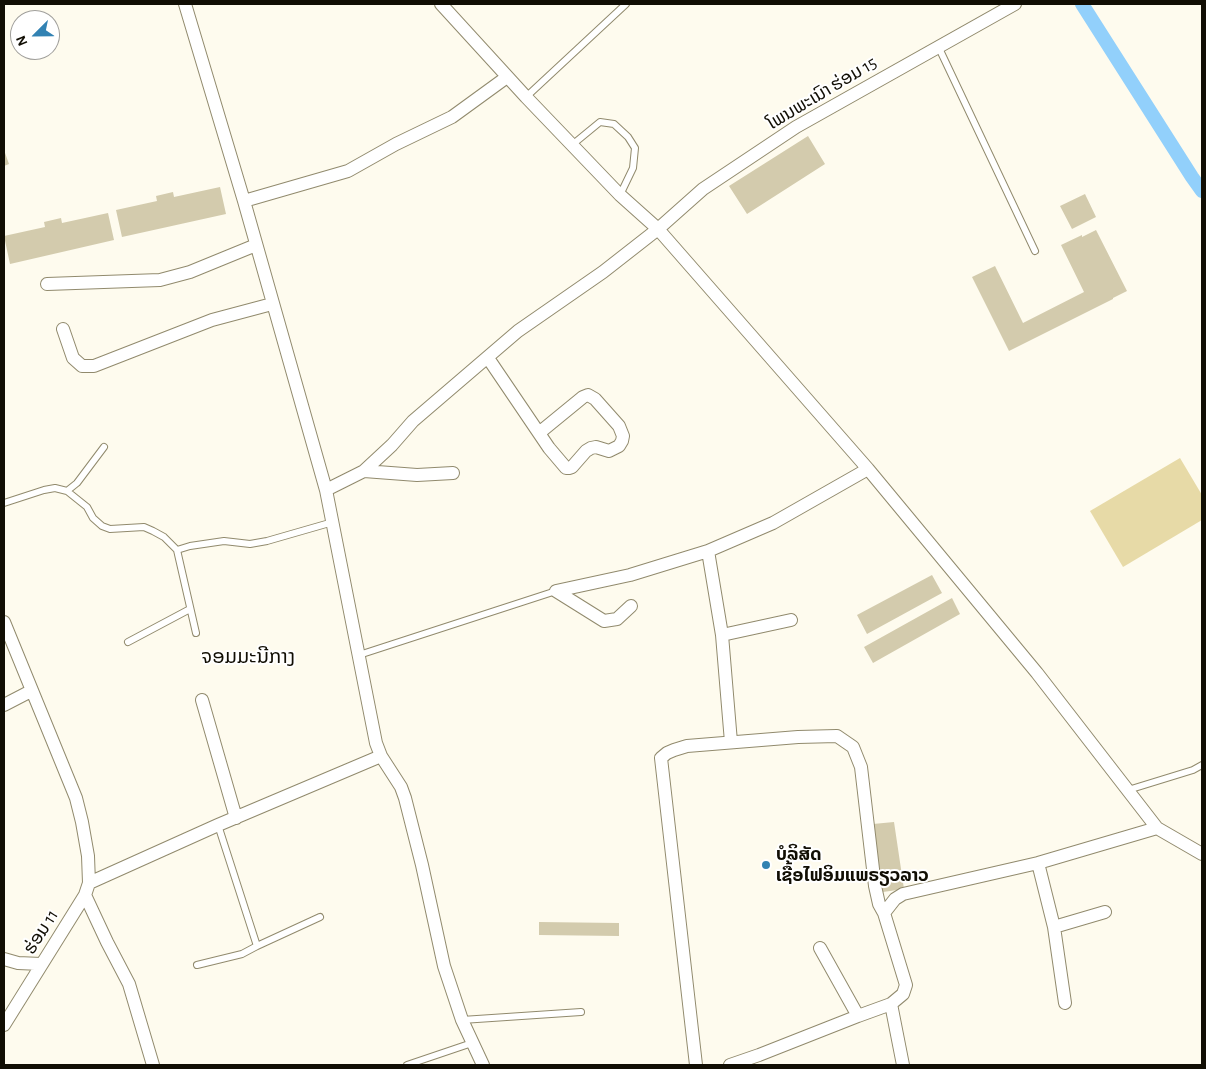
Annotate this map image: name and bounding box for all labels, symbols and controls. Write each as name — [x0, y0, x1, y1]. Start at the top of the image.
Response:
north arrow — [10, 10, 60, 60]
text: N — [14, 33, 30, 48]
street label: ໂພນພະເນົາ ຮ່ອມ 15 — [763, 52, 881, 134]
district label: ຈອມມະນີກາງ — [201, 645, 295, 669]
place label: ບໍລິສັດ ເຊື້ອໄຟອິມແພຣຽວລາວ — [776, 844, 929, 886]
marker: ບໍລິສັດ ເຊື້ອໄຟອິມແພຣຽວລາວ — [760, 859, 772, 871]
street label: ຮ່ອມ 11 — [19, 906, 63, 958]

